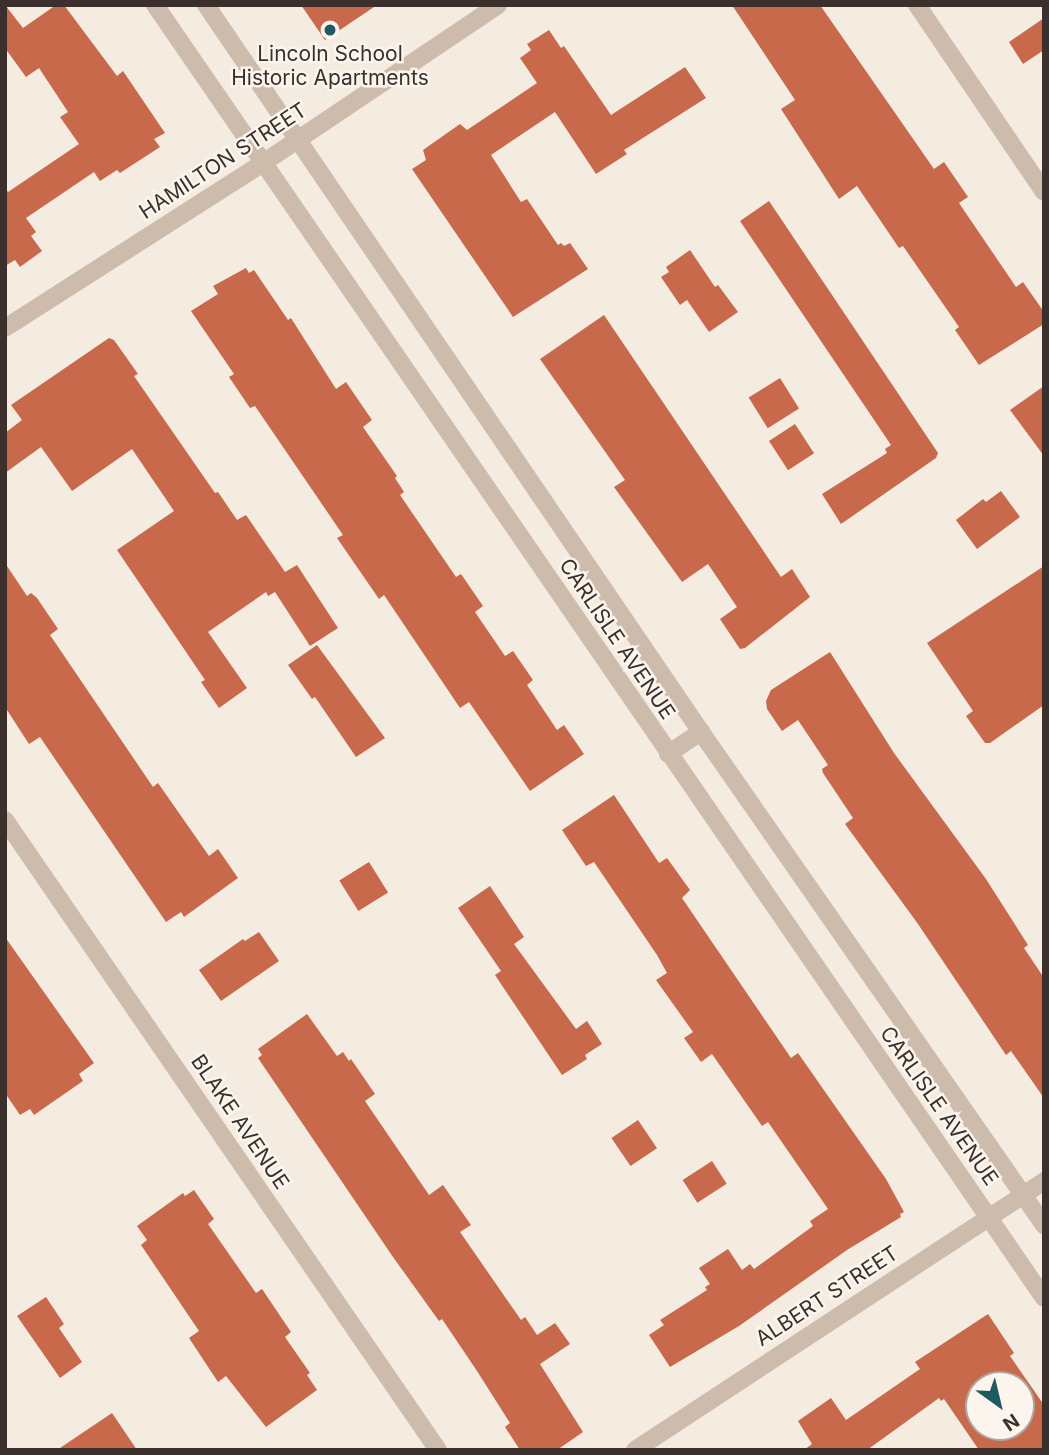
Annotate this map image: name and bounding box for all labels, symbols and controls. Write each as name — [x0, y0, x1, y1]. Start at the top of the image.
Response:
marker: Lincoln School Historic Apartments — [322, 22, 338, 38]
place label: Lincoln School Historic Apartments — [231, 41, 429, 91]
street label: HAMILTON STREET — [135, 97, 311, 225]
street label: CARLISLE AVENUE — [554, 554, 680, 724]
street label: CARLISLE AVENUE — [875, 1022, 1003, 1190]
street label: BLAKE AVENUE — [186, 1050, 294, 1194]
street label: ALBERT STREET — [751, 1240, 903, 1352]
north arrow — [965, 1371, 1035, 1441]
text: N — [998, 1409, 1023, 1436]

